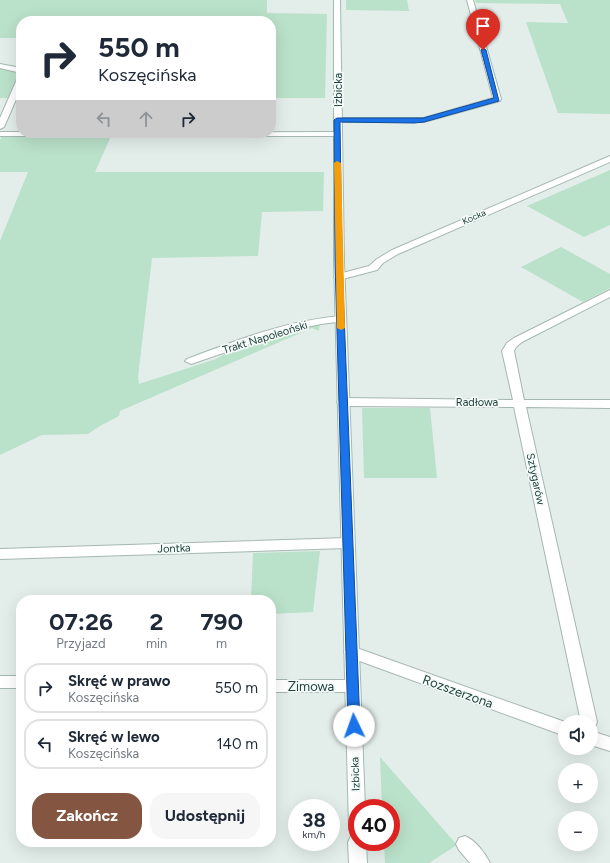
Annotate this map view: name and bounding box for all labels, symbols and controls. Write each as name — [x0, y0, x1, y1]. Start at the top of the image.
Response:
pin — [466, 9, 500, 50]
icon: arrive — [472, 15, 494, 37]
text: 550 m — [98, 30, 180, 64]
icon: right — [32, 32, 84, 84]
text: Koszęcińska — [98, 64, 196, 86]
street label: Izbicka — [332, 73, 345, 107]
icon: left — [93, 108, 115, 130]
icon: ahead — [135, 108, 157, 130]
icon: right — [177, 108, 199, 130]
street label: Kocka — [460, 206, 488, 227]
street label: Trakt Napoleoński — [221, 318, 309, 357]
street label: Radłowa — [456, 396, 498, 409]
street label: Sztygarów — [524, 452, 547, 507]
street label: Jontka — [157, 541, 191, 556]
text: 07:26 — [49, 607, 113, 636]
text: 2 — [150, 607, 164, 636]
text: 790 — [200, 607, 243, 636]
text: Przyjazd — [56, 636, 106, 651]
text: min — [146, 636, 167, 651]
text: m — [216, 636, 227, 651]
text: Skręć w prawo — [68, 672, 171, 690]
street label: Rozszerzona — [421, 672, 495, 711]
icon: right — [34, 677, 56, 699]
text: 550 m — [215, 679, 258, 697]
street label: Zimowa — [288, 679, 334, 694]
text: Koszęcińska — [68, 690, 139, 705]
position arrow — [333, 705, 375, 747]
map controls — [558, 715, 598, 851]
button: sound — [558, 715, 598, 755]
text: Skręć w lewo — [68, 728, 160, 746]
icon: left — [34, 733, 56, 755]
text: 140 m — [216, 735, 258, 753]
text: Koszęcińska — [68, 746, 139, 761]
street label: Izbicka — [348, 757, 363, 791]
button: + — [558, 763, 598, 803]
button: Zakończ — [32, 793, 142, 839]
button: Udostępnij — [150, 793, 260, 839]
speed limit sign: 40 — [348, 799, 400, 851]
text: 38 — [302, 808, 326, 832]
button: − — [558, 811, 598, 851]
text: km/h — [303, 828, 325, 841]

